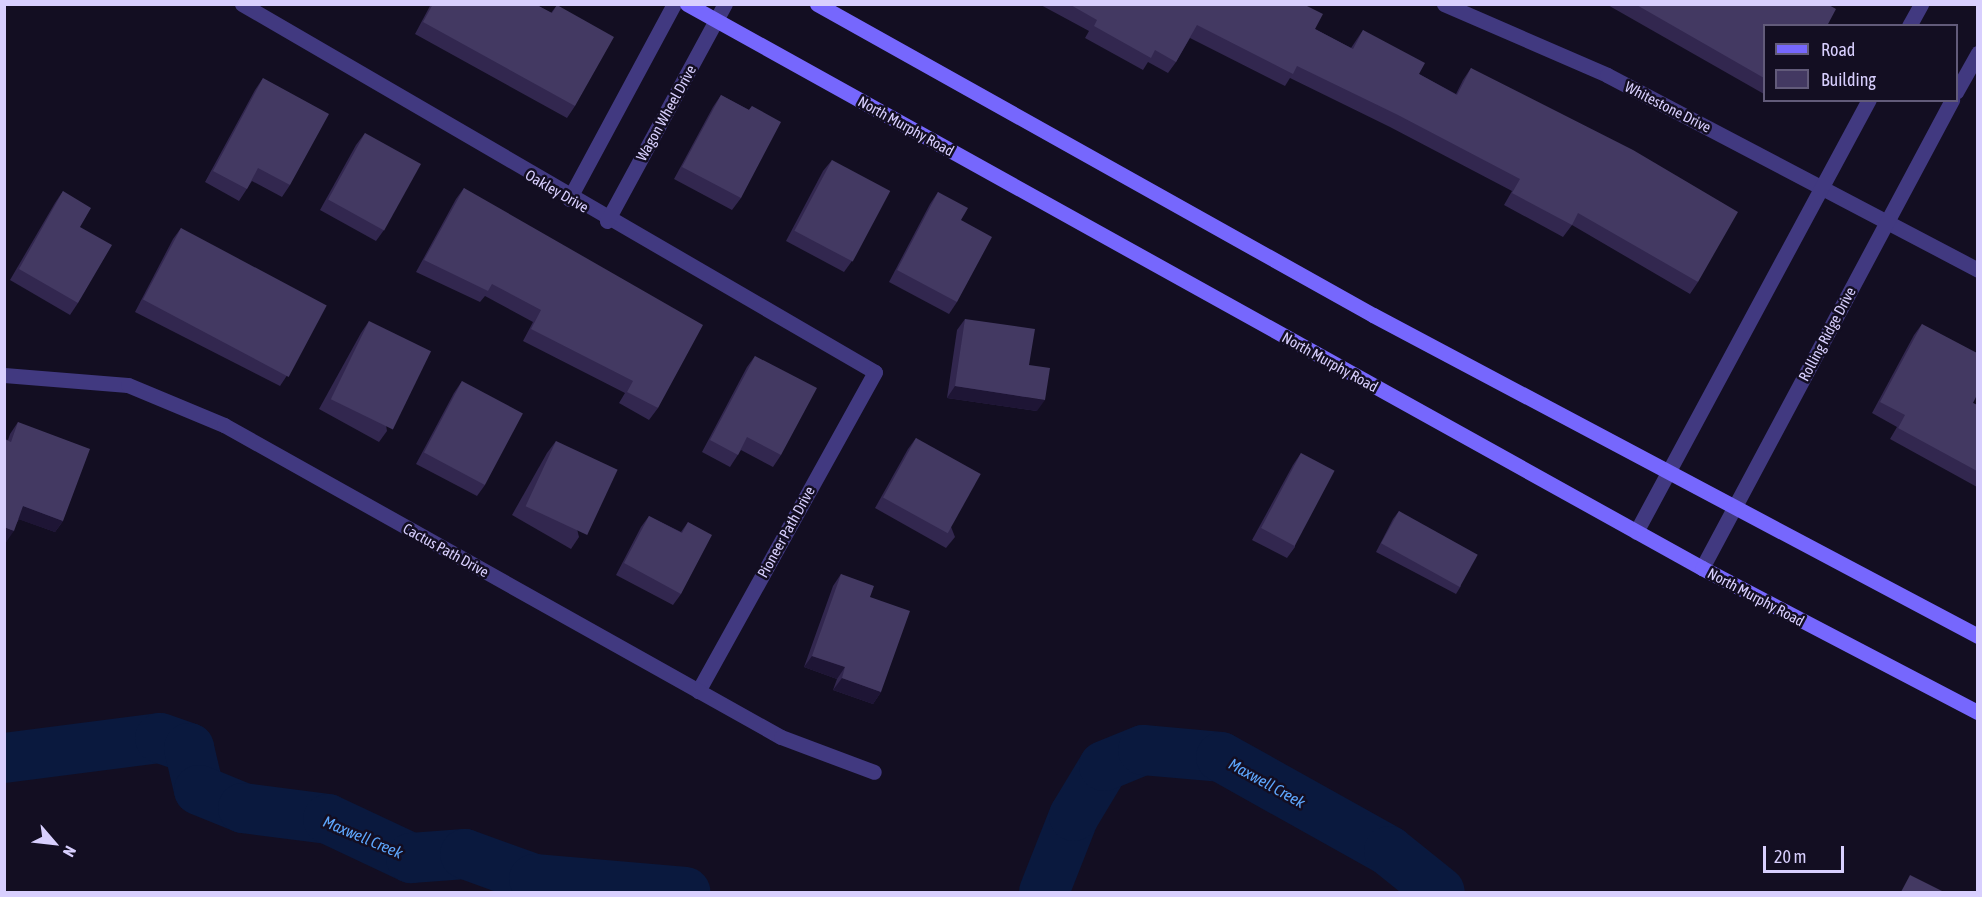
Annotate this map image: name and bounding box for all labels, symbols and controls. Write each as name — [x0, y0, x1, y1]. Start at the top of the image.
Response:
legend — [1763, 24, 1958, 102]
text: Road — [1821, 39, 1855, 60]
street label: Wagon Wheel Drive — [632, 62, 700, 164]
text: Building — [1821, 69, 1876, 90]
street label: Whitestone Drive — [1622, 78, 1714, 136]
street label: North Murphy Road — [855, 92, 957, 160]
street label: Oakley Drive — [522, 166, 592, 216]
street label: Rolling Ridge Drive — [1795, 284, 1859, 384]
street label: North Murphy Road — [1279, 328, 1381, 396]
street label: Pioneer Path Drive — [753, 483, 819, 581]
street label: Cactus Path Drive — [400, 519, 492, 581]
street label: North Murphy Road — [1705, 564, 1807, 630]
water label: Maxwell Creek — [1225, 754, 1309, 812]
water label: Maxwell Creek — [320, 812, 406, 862]
north arrow — [24, 813, 84, 873]
scale bar — [1766, 834, 1847, 872]
text: N — [60, 843, 80, 860]
text: 20 m — [1774, 846, 1806, 867]

